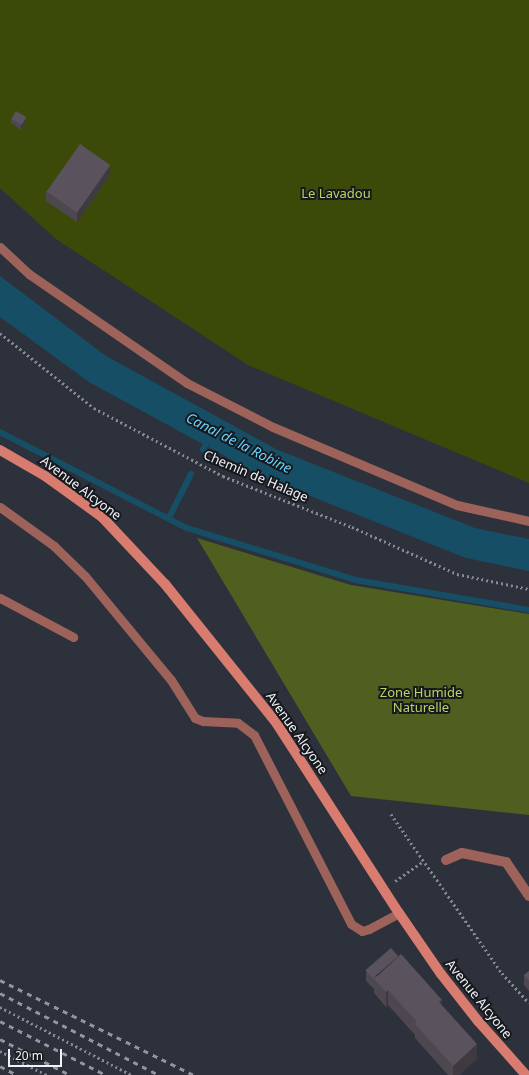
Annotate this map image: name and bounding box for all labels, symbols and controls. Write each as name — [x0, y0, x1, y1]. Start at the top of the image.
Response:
park label: Le Lavadou — [301, 185, 371, 201]
water label: Canal de la Robine — [183, 409, 295, 477]
street label: Chemin de Halage — [201, 447, 311, 505]
street label: Avenue Alcyone — [38, 453, 124, 523]
park label: Zone Humide Naturelle — [380, 685, 462, 716]
street label: Avenue Alcyone — [263, 689, 331, 777]
street label: Avenue Alcyone — [442, 956, 516, 1042]
scale bar — [10, 1041, 64, 1067]
text: 20 m — [15, 1047, 43, 1064]

